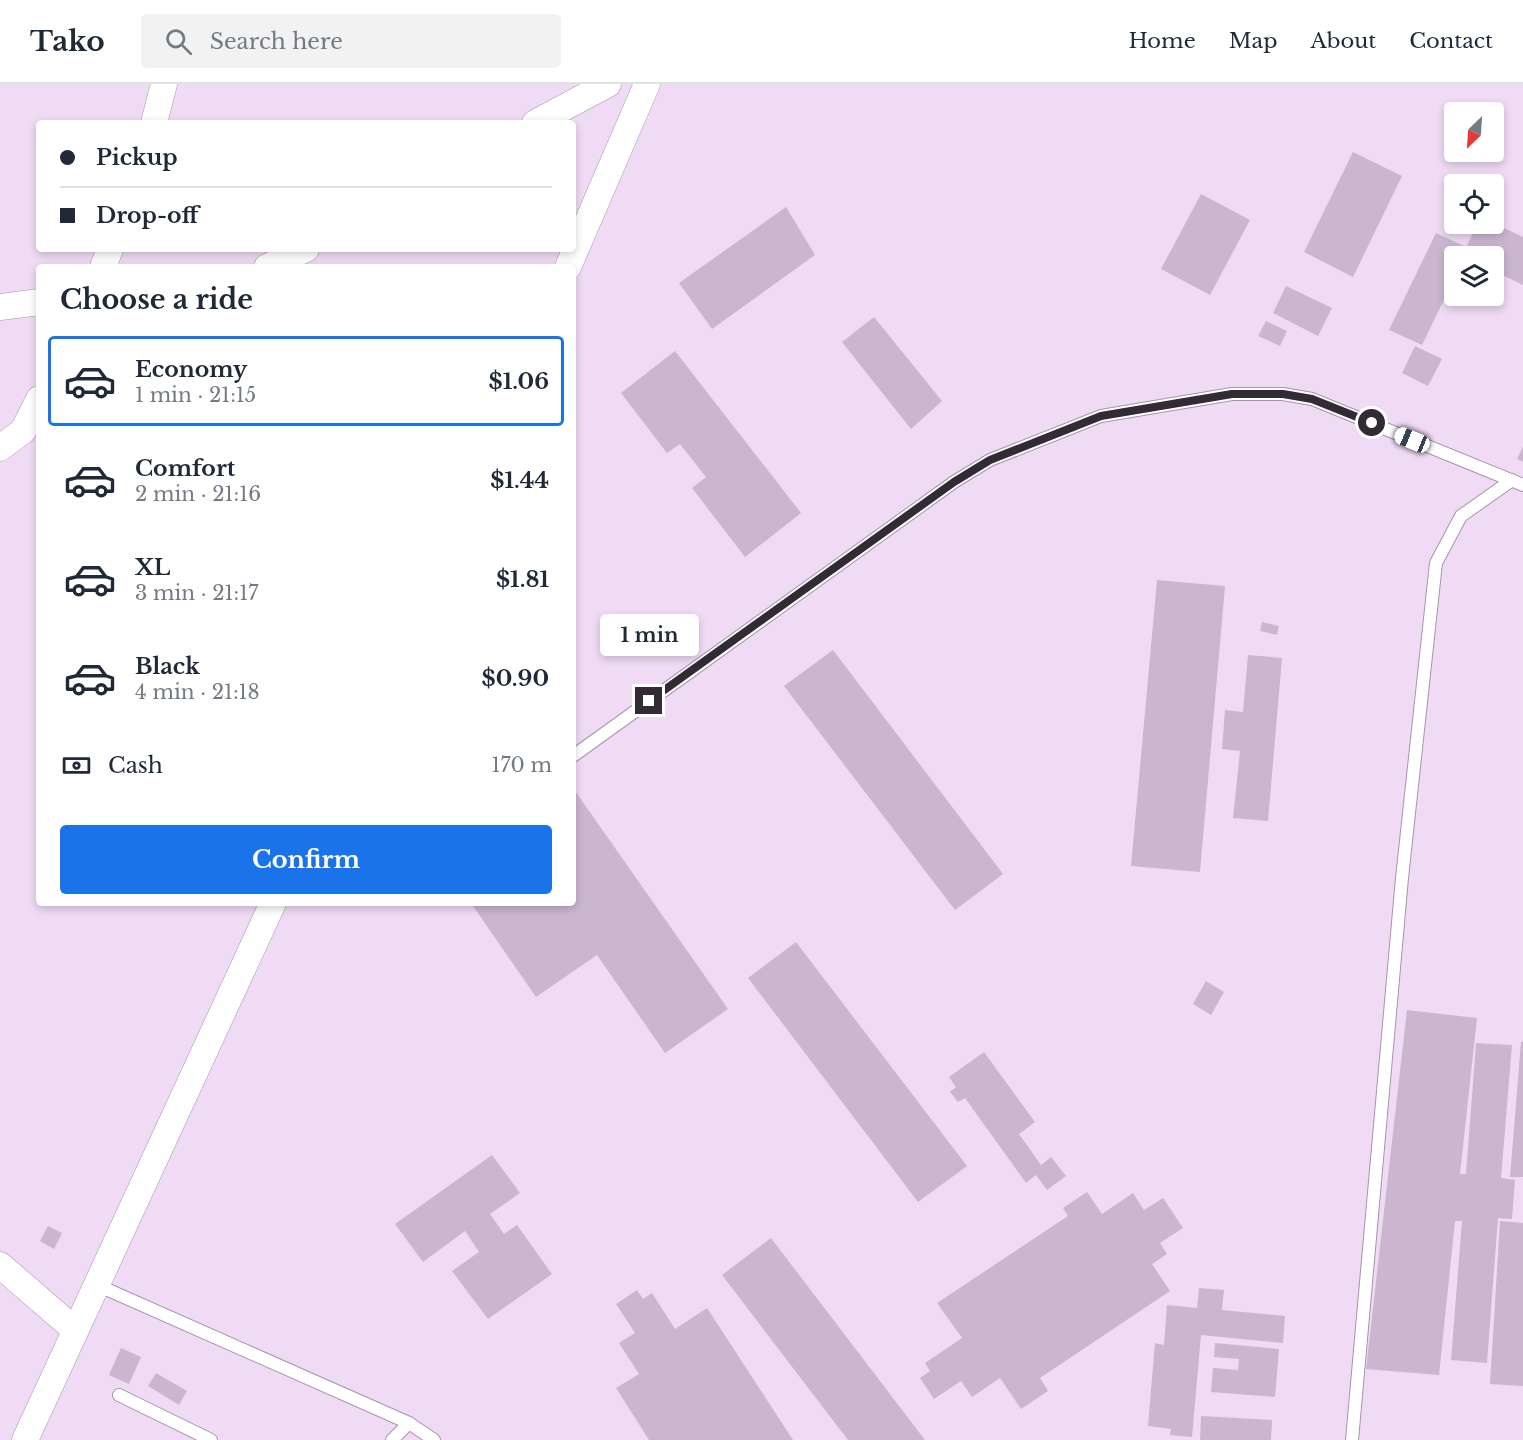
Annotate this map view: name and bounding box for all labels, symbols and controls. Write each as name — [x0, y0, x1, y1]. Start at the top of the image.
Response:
search box — [141, 14, 561, 68]
text: Tako — [30, 24, 105, 59]
icon: search — [162, 25, 195, 58]
text: Search here — [210, 28, 343, 55]
text: Home — [1129, 28, 1196, 54]
text: Map — [1229, 28, 1277, 54]
text: About — [1310, 28, 1376, 54]
text: Contact — [1409, 28, 1493, 54]
north arrow — [1444, 102, 1504, 162]
map controls — [1444, 102, 1504, 306]
text: Pickup — [96, 144, 178, 171]
button: locate — [1444, 174, 1504, 234]
text: Drop-off — [96, 202, 198, 229]
button: layers — [1444, 246, 1504, 306]
text: Choose a ride — [60, 283, 253, 316]
icon: car — [63, 354, 117, 408]
text: Economy — [135, 356, 247, 383]
text: $1.06 — [489, 368, 549, 395]
text: 1 min · 21:15 — [135, 383, 256, 407]
route start — [1358, 409, 1385, 436]
car — [1392, 425, 1432, 455]
icon: car — [63, 453, 117, 507]
text: Comfort — [135, 455, 235, 482]
text: $1.44 — [490, 467, 549, 494]
text: 2 min · 21:16 — [135, 482, 261, 506]
icon: car — [63, 552, 117, 606]
text: XL — [135, 554, 170, 581]
text: $1.81 — [496, 566, 549, 593]
text: 3 min · 21:17 — [135, 581, 258, 605]
callout: 1 min — [600, 614, 698, 656]
text: 1 min — [621, 623, 678, 647]
icon: car — [63, 651, 117, 705]
text: Black — [135, 653, 200, 680]
text: $0.90 — [482, 665, 549, 692]
text: 4 min · 21:18 — [135, 680, 260, 704]
route end — [635, 687, 662, 714]
icon: cash — [60, 749, 93, 782]
text: Cash — [108, 752, 163, 779]
text: 170 m — [492, 753, 552, 777]
button: Confirm — [60, 825, 552, 894]

